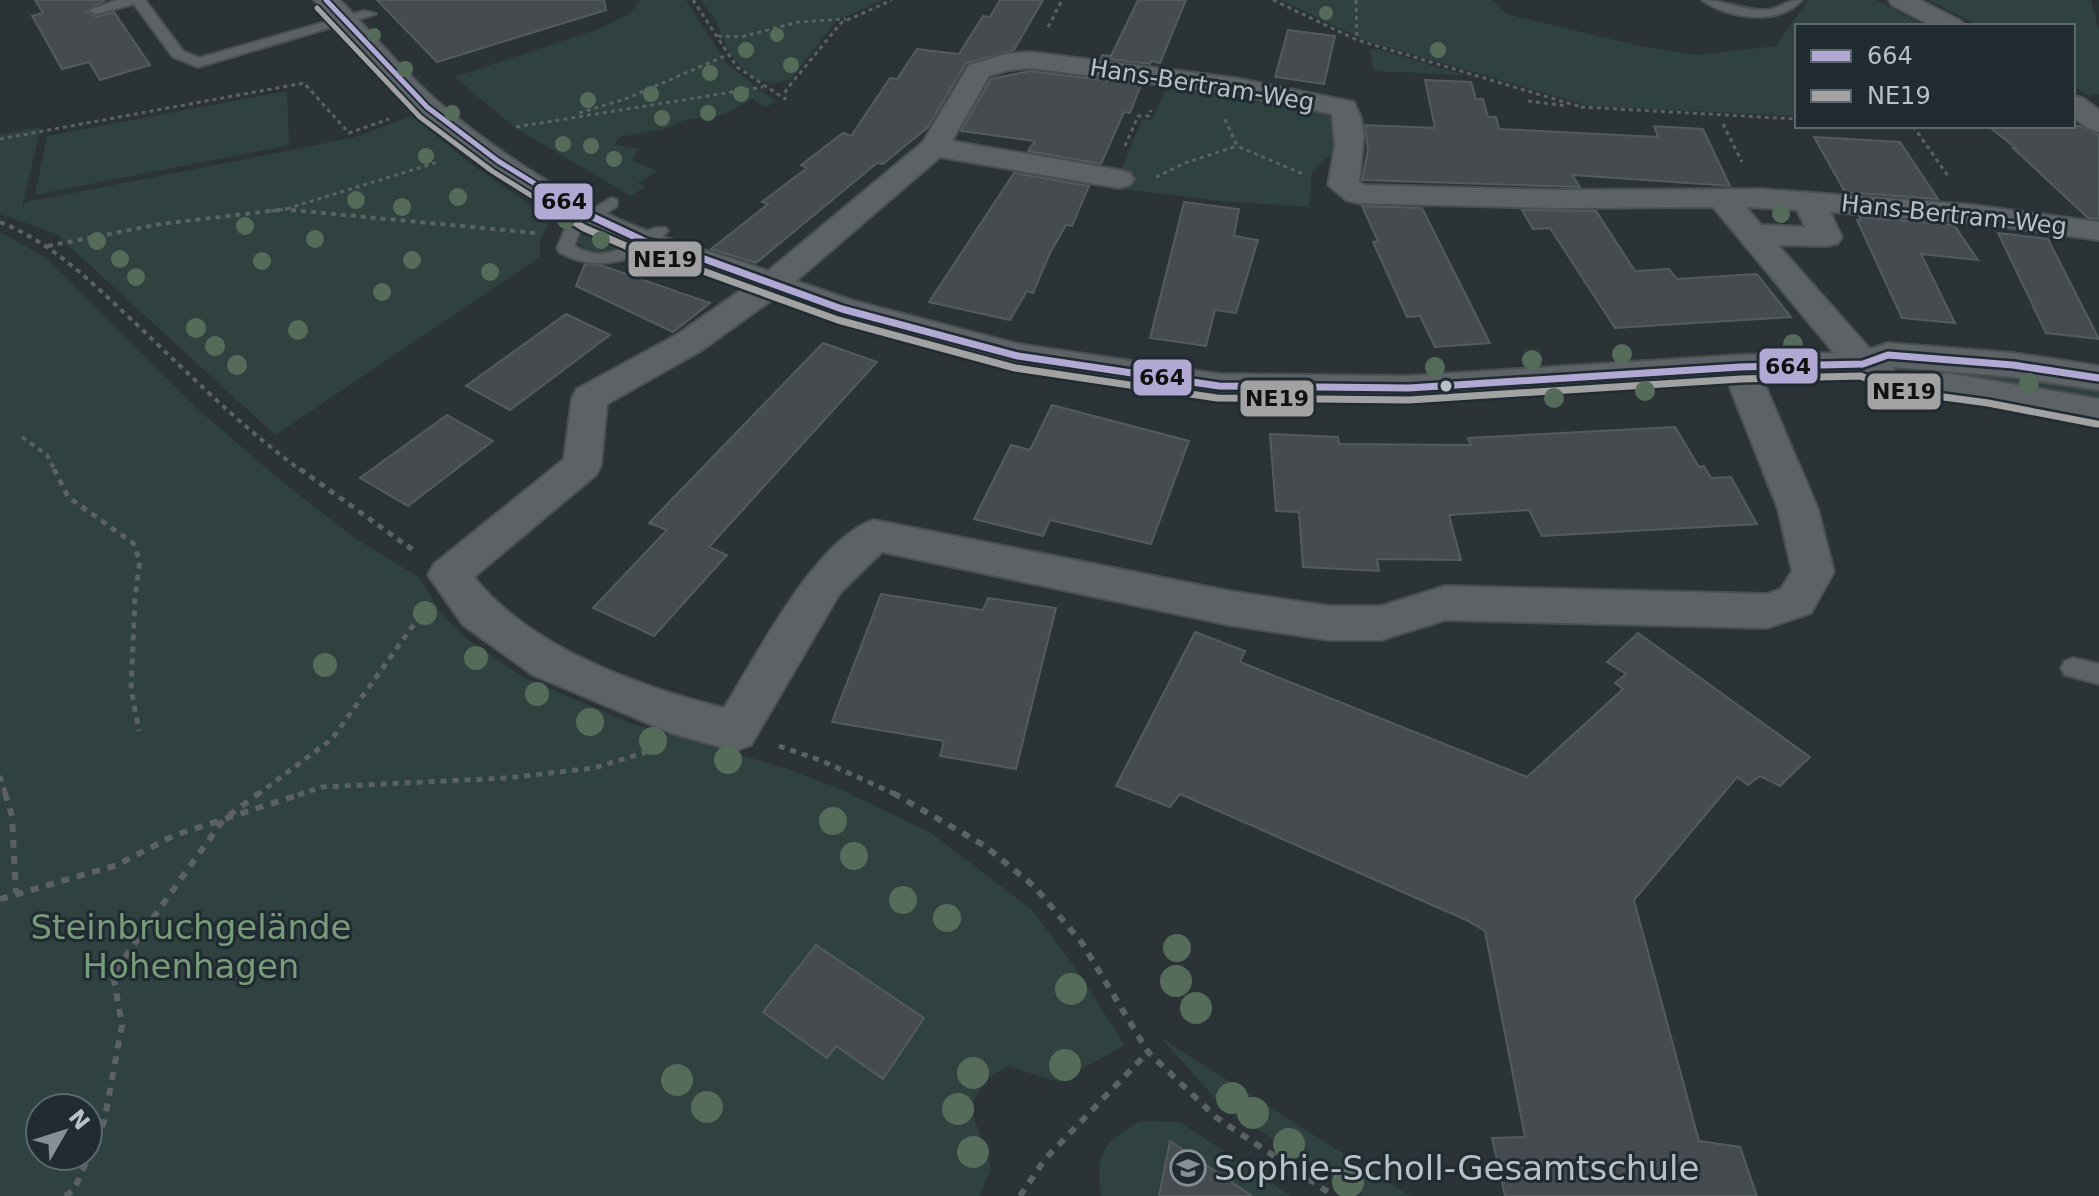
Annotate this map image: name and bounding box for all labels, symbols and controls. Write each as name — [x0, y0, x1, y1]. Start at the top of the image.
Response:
legend — [1795, 24, 2075, 128]
text: 664 — [1867, 42, 1913, 70]
street label: Hans-Bertram-Weg — [1088, 53, 1316, 117]
text: NE19 — [1867, 82, 1931, 110]
line badge: 664 — [533, 182, 594, 221]
text: 664 — [541, 189, 587, 214]
street label: Hans-Bertram-Weg — [1840, 189, 2068, 241]
line badge: NE19 — [627, 240, 703, 278]
text: NE19 — [633, 247, 697, 272]
line badge: 664 — [1758, 347, 1819, 385]
text: 664 — [1765, 354, 1811, 379]
line badge: 664 — [1132, 358, 1193, 397]
text: 664 — [1139, 365, 1185, 390]
line badge: NE19 — [1866, 372, 1942, 411]
unlabelled marker — [1438, 378, 1454, 394]
line badge: NE19 — [1239, 379, 1315, 418]
text: NE19 — [1872, 379, 1936, 404]
text: NE19 — [1245, 386, 1309, 411]
park label: Steinbruchgelände Hohenhagen — [30, 907, 352, 986]
north arrow — [24, 1092, 104, 1172]
text: N — [64, 1105, 95, 1135]
place label: Sophie-Scholl-Gesamtschule — [1214, 1148, 1699, 1188]
school or university icon: Sophie-Scholl-Gesamtschule — [1169, 1149, 1207, 1187]

